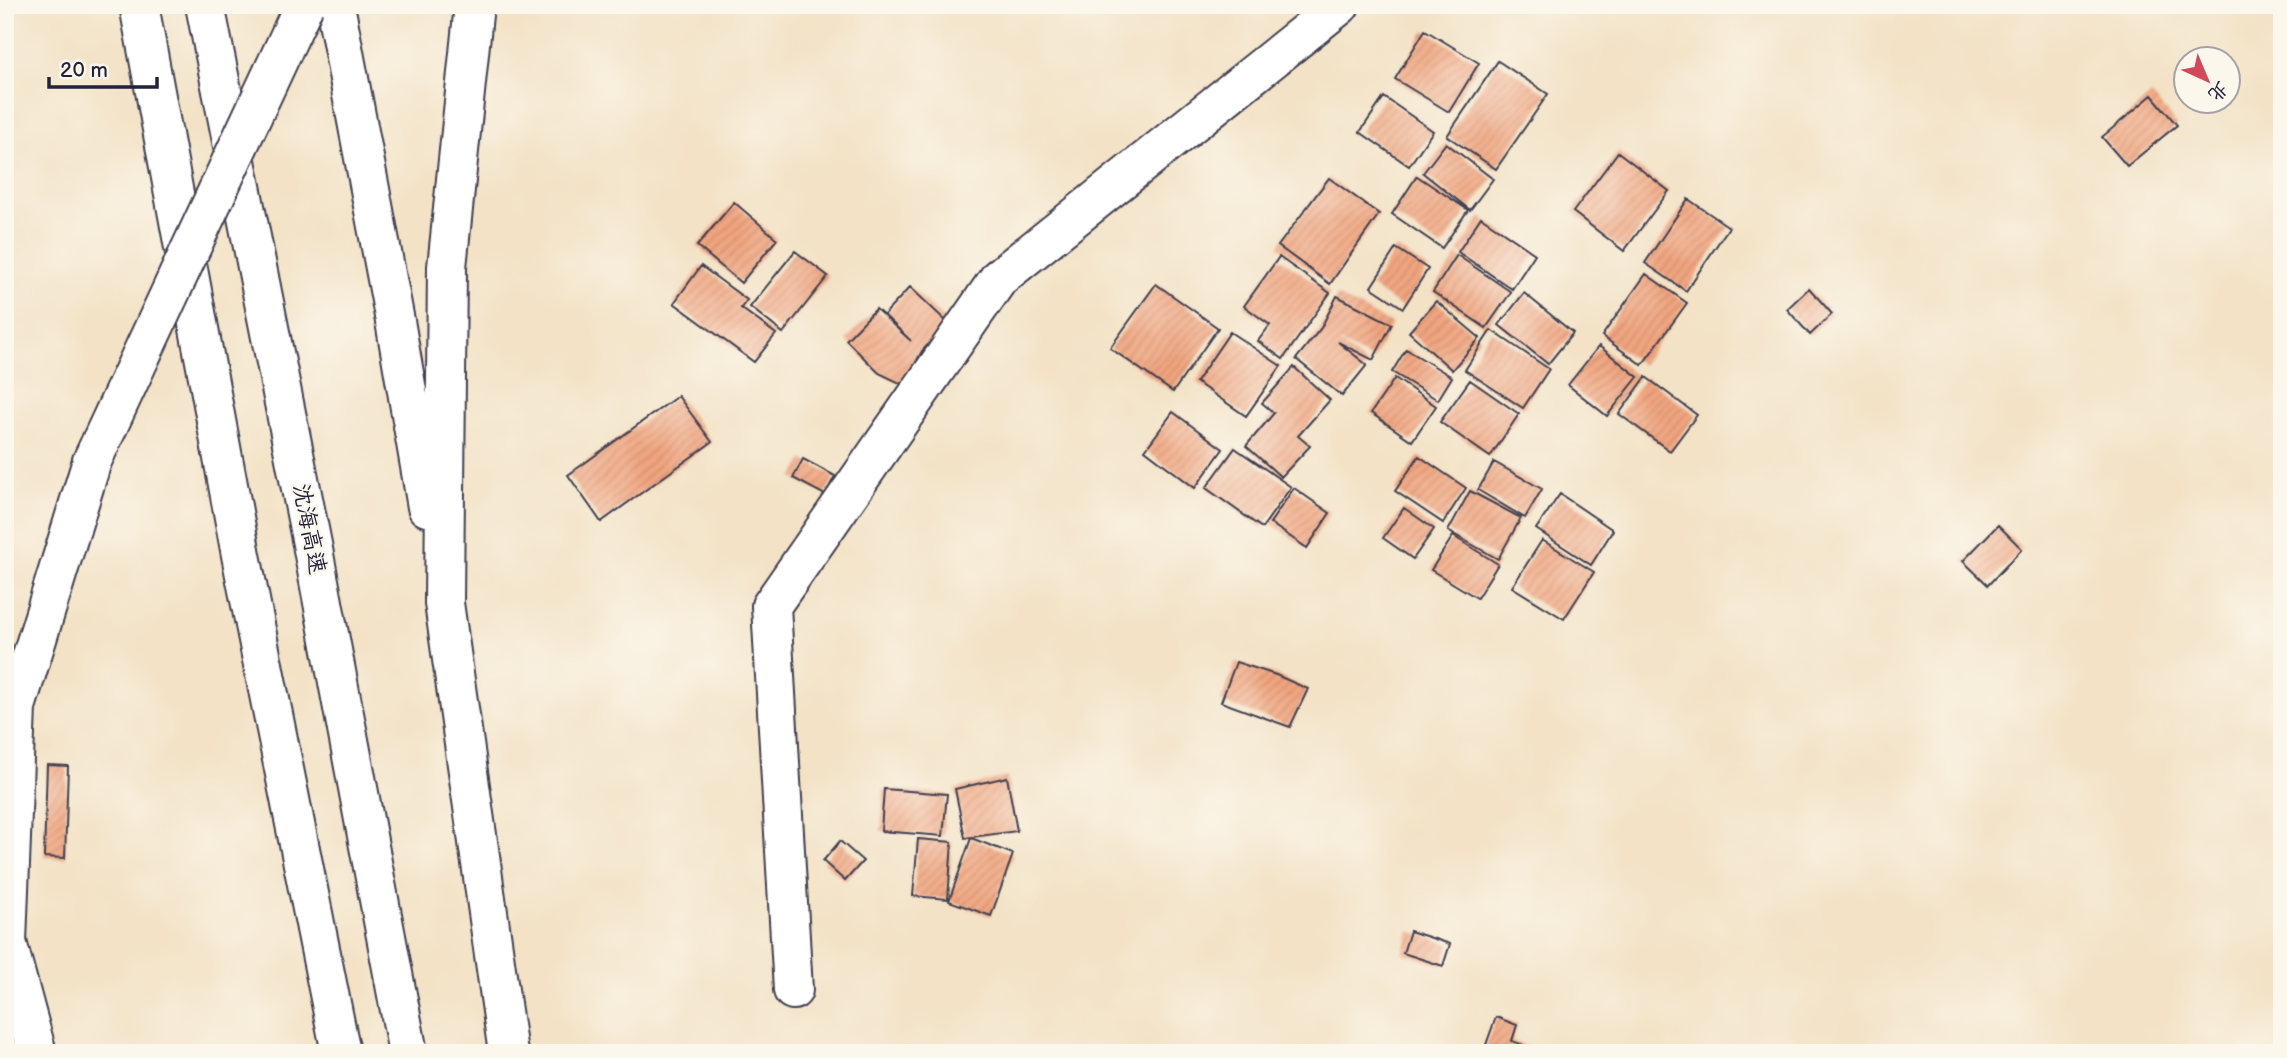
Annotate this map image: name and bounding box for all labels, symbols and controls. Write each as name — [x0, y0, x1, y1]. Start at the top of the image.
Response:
scale bar — [49, 46, 158, 90]
north arrow — [2172, 46, 2242, 116]
text: 20 m — [60, 58, 108, 83]
text: 北 — [2203, 76, 2233, 106]
street label: 沈海高速 — [286, 481, 332, 577]

